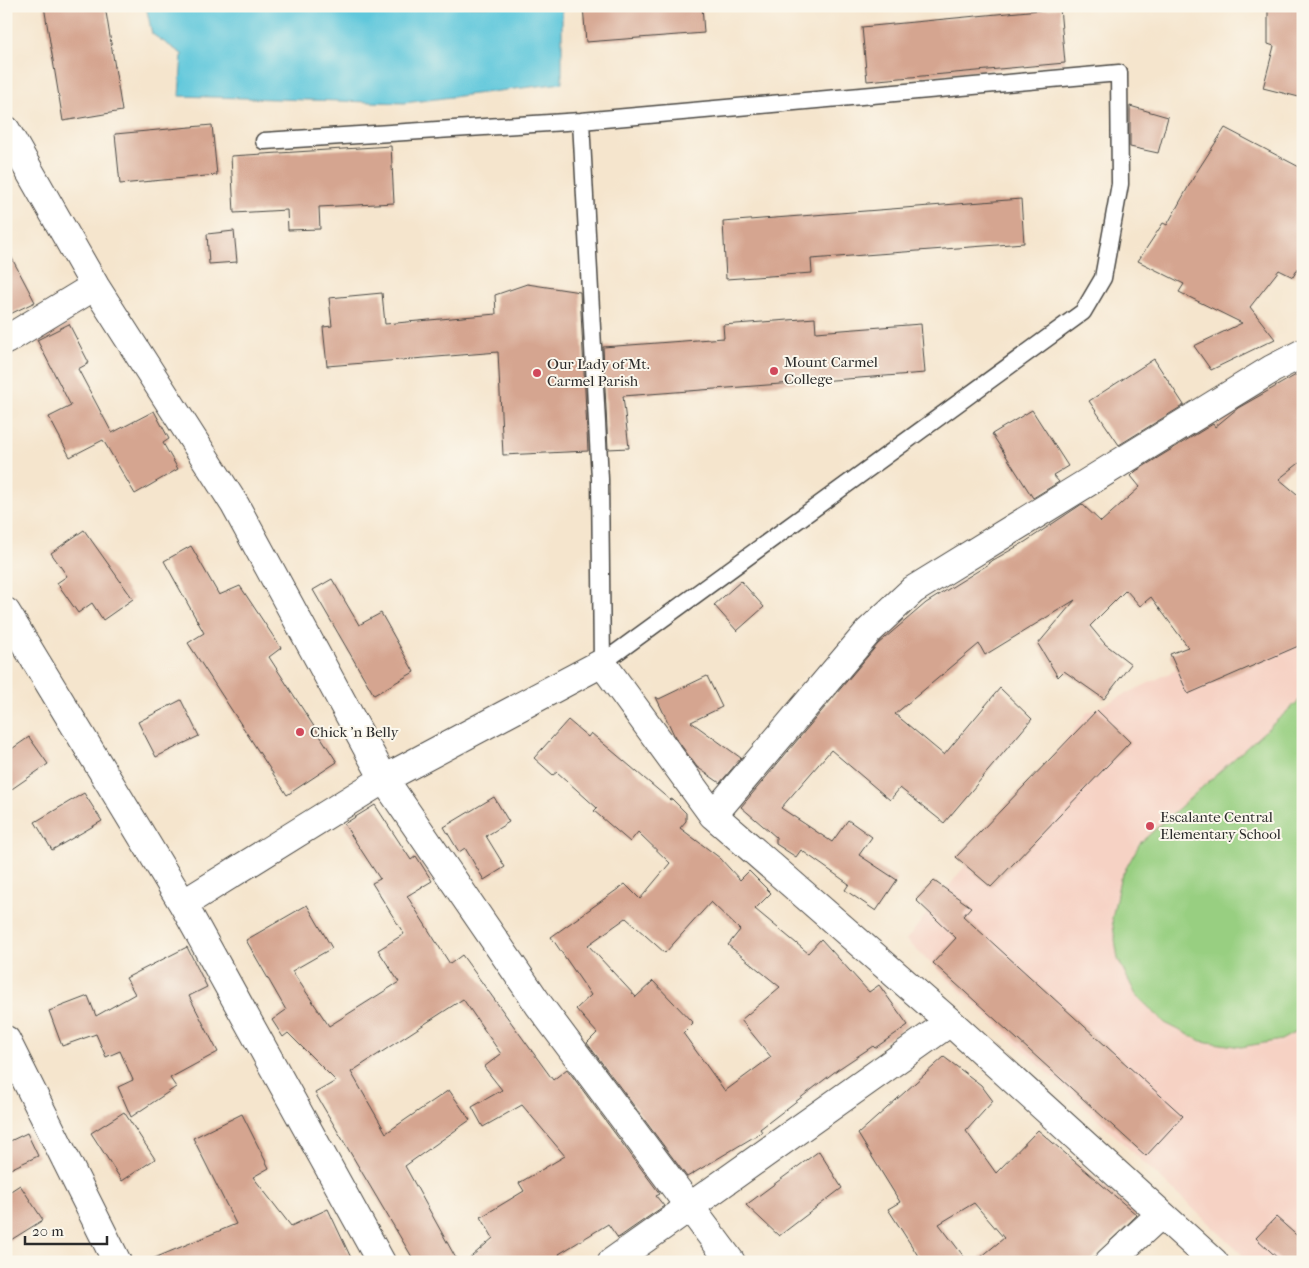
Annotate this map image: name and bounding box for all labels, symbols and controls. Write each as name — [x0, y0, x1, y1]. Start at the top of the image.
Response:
place label: Mount Carmel College — [784, 353, 878, 388]
place label: Our Lady of Mt. Carmel Parish — [547, 355, 650, 390]
marker: Mount Carmel College — [768, 365, 780, 377]
marker: Our Lady of Mt. Carmel Parish — [531, 367, 543, 379]
place label: Chick 'n Belly — [310, 723, 400, 741]
marker: Chick 'n Belly — [294, 726, 306, 738]
place label: Escalante Central Elementary School — [1160, 808, 1281, 843]
marker: Escalante Central Elementary School — [1144, 820, 1156, 832]
scale bar — [25, 1213, 108, 1245]
text: 20 m — [32, 1222, 64, 1240]

